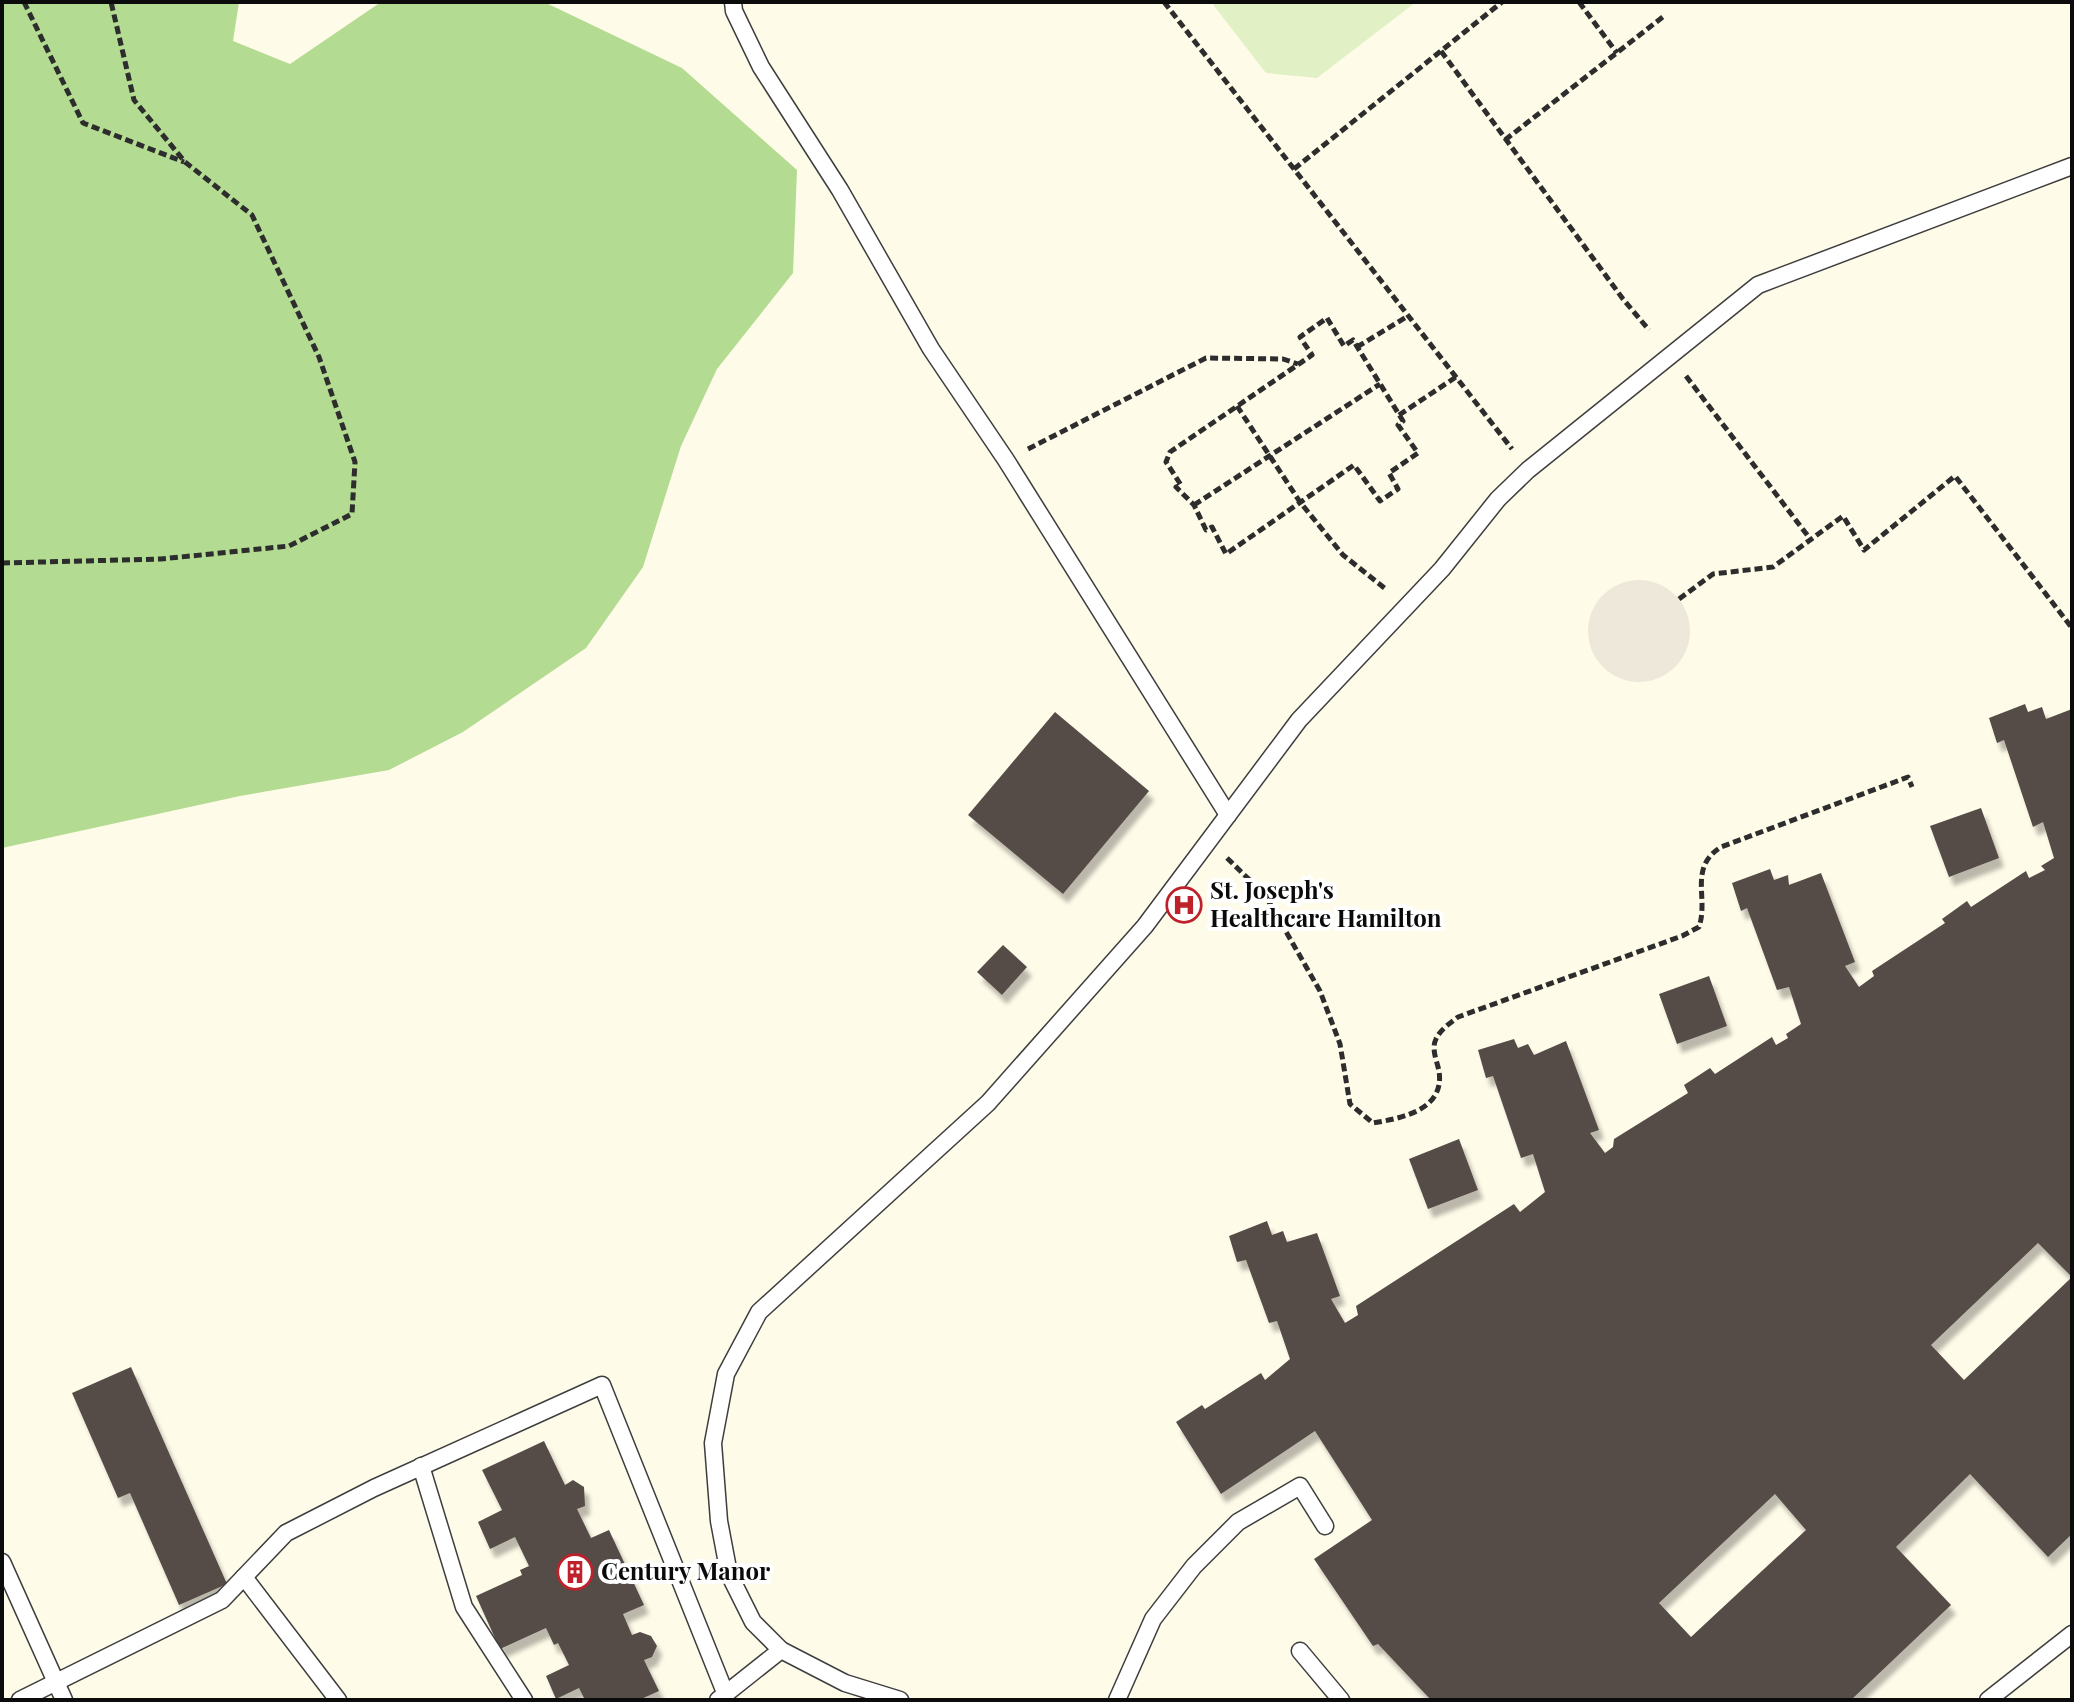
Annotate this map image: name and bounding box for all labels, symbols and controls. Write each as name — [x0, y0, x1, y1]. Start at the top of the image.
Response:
place label: St. Joseph's Healthcare Hamilton — [1210, 873, 1442, 933]
hospital icon: St. Joseph's Healthcare Hamilton — [1165, 886, 1203, 924]
building icon: Century Manor — [556, 1553, 594, 1591]
place label: Century Manor — [601, 1554, 771, 1586]

